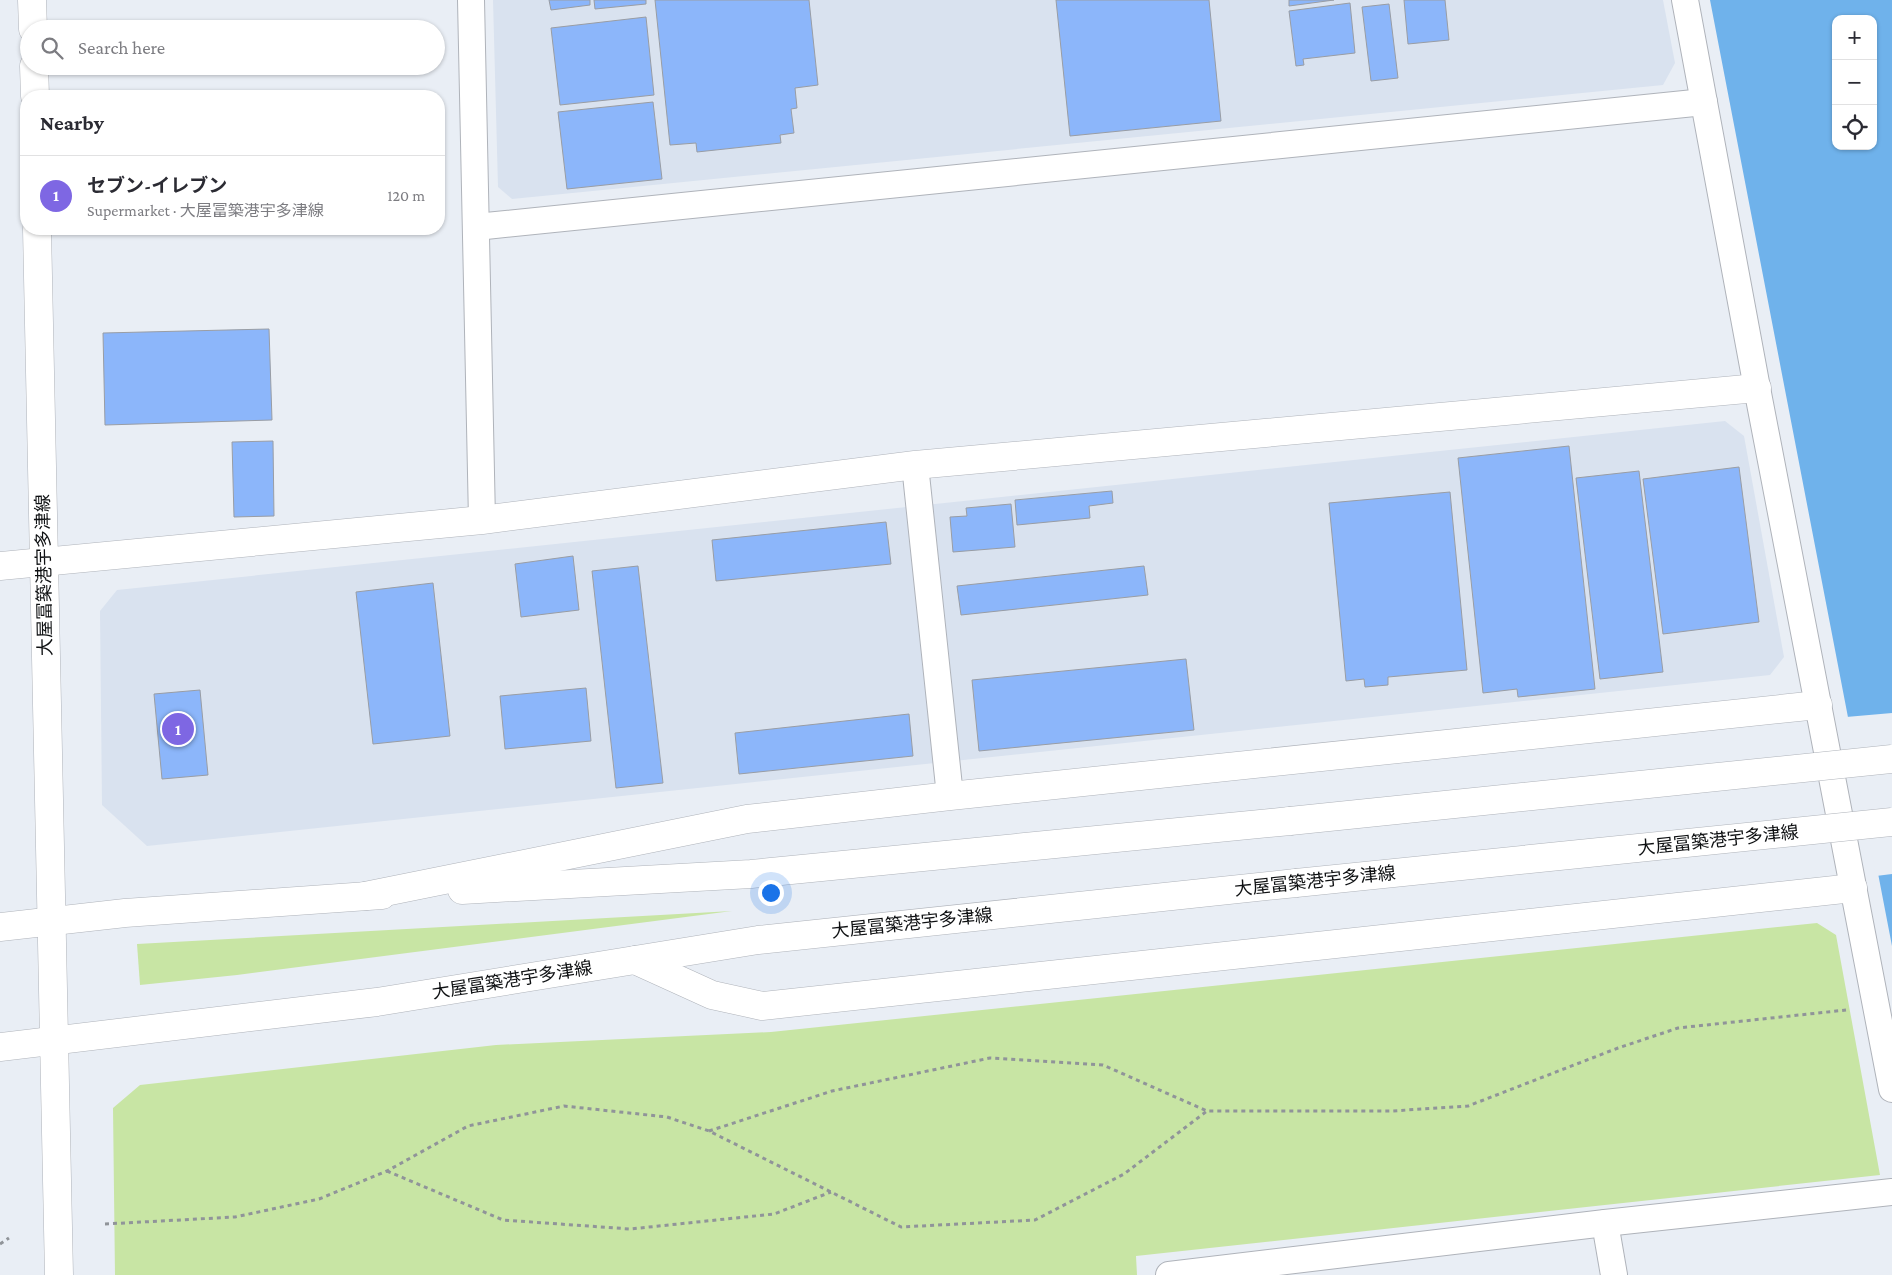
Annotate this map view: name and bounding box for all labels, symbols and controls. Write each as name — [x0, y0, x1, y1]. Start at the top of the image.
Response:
map controls — [1832, 15, 1877, 150]
button: + — [1832, 15, 1877, 60]
search box — [20, 20, 445, 75]
icon: search — [38, 34, 66, 62]
text: Search here — [78, 37, 165, 58]
button: − — [1832, 60, 1877, 105]
button: locate — [1832, 105, 1877, 150]
text: Nearby — [40, 111, 104, 135]
text: セブン-イレブン — [87, 175, 227, 196]
text: 1 — [53, 187, 59, 204]
text: 120 m — [387, 187, 425, 204]
text: Supermarket · 大屋冨築港宇多津線 — [87, 202, 324, 219]
street label: 大屋冨築港宇多津線 — [33, 494, 55, 656]
pin: 1 — [162, 710, 194, 748]
street label: 大屋冨築港宇多津線 — [1636, 822, 1800, 858]
street label: 大屋冨築港宇多津線 — [1233, 863, 1397, 899]
your location — [758, 880, 784, 906]
street label: 大屋冨築港宇多津線 — [830, 905, 994, 941]
street label: 大屋冨築港宇多津線 — [430, 957, 594, 1003]

